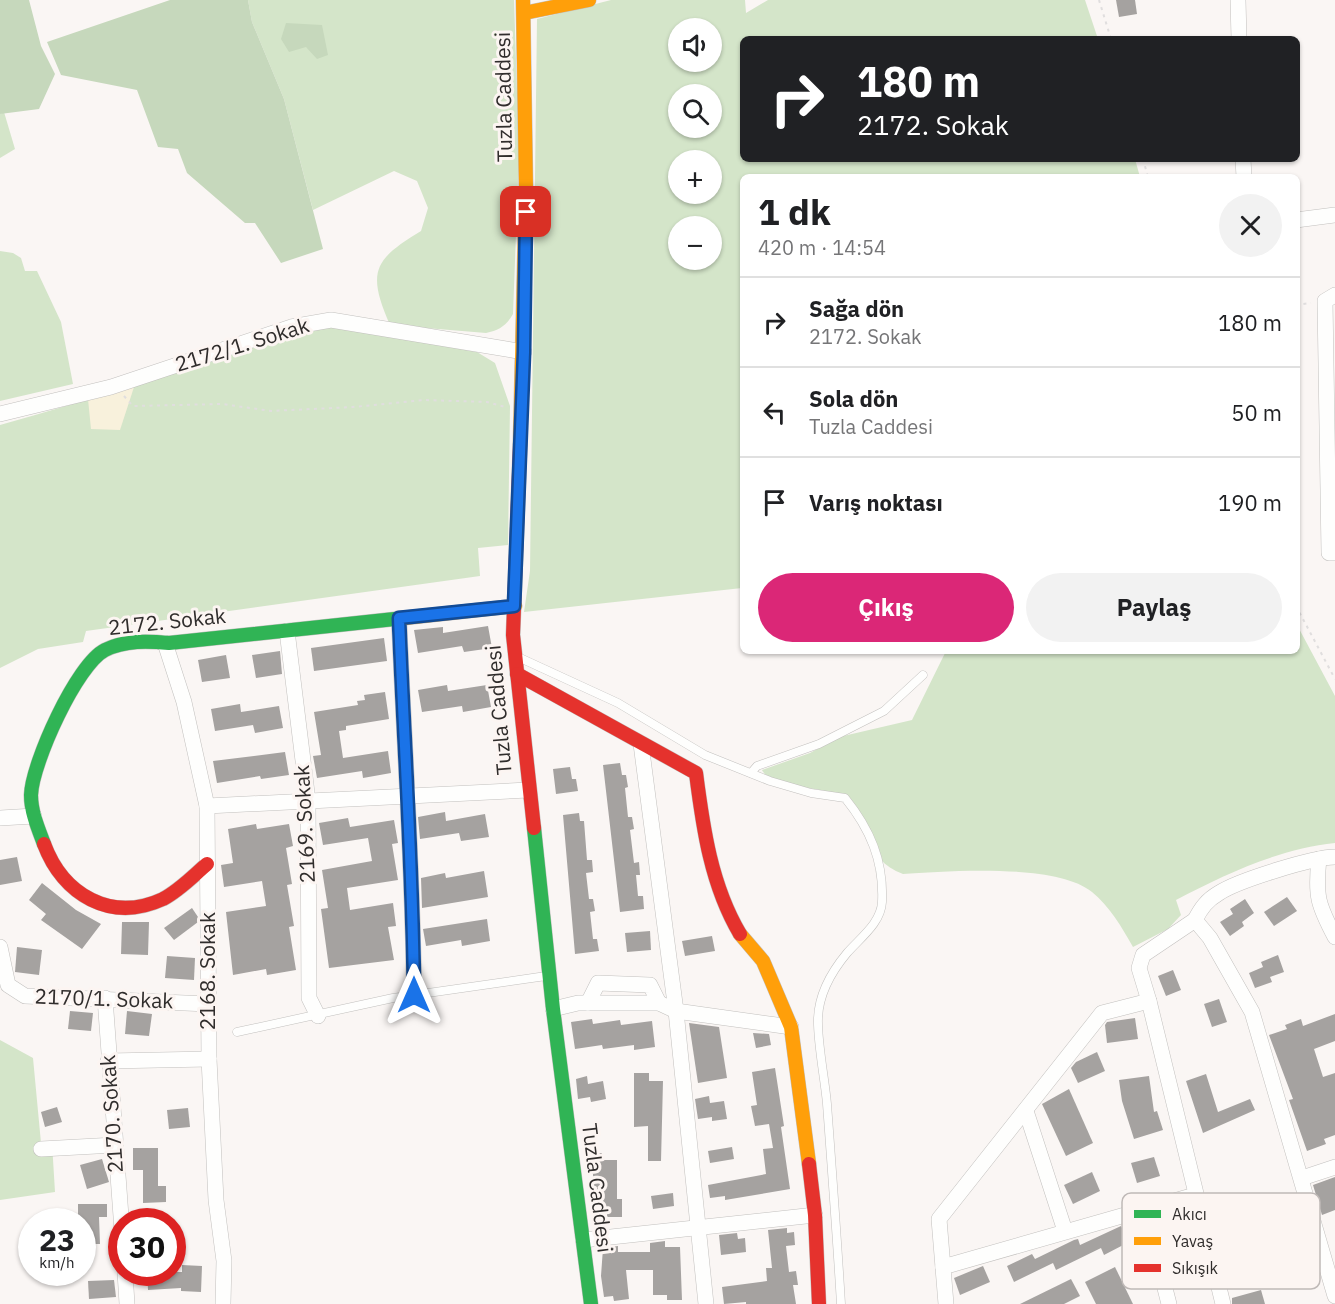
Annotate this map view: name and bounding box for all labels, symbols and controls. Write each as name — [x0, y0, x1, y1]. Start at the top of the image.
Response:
map controls — [668, 18, 722, 270]
button: sound — [668, 18, 722, 72]
street label: Tuzla Caddesi — [488, 32, 518, 162]
text: 180 m — [857, 54, 980, 109]
icon: right — [758, 60, 836, 138]
button: search — [668, 84, 722, 138]
text: 2172. Sokak — [857, 107, 1009, 142]
button: + — [668, 150, 722, 204]
pin — [500, 186, 551, 237]
text: 1 dk — [758, 188, 831, 235]
button: close — [1219, 194, 1282, 257]
icon: arrive — [509, 195, 542, 228]
button: − — [668, 216, 722, 270]
text: 420 m · 14:54 — [758, 234, 886, 261]
text: Sağa dön — [809, 294, 904, 323]
icon: right — [758, 306, 791, 339]
text: 180 m — [1218, 308, 1282, 337]
street label: 2172/1. Sokak — [171, 310, 312, 378]
text: 2172. Sokak — [809, 323, 922, 350]
text: Sola dön — [809, 384, 898, 413]
icon: left — [758, 396, 791, 429]
text: 50 m — [1231, 398, 1282, 427]
text: Tuzla Caddesi — [809, 413, 933, 440]
icon: arrive — [758, 486, 791, 519]
text: Varış noktası — [809, 488, 943, 517]
text: 190 m — [1218, 488, 1282, 517]
button: Çıkış — [758, 573, 1014, 642]
button: Paylaş — [1026, 573, 1282, 642]
street label: 2172. Sokak — [107, 601, 227, 641]
street label: Tuzla Caddesi — [478, 644, 518, 776]
street label: 2169. Sokak — [287, 764, 321, 884]
street label: 2168. Sokak — [193, 912, 221, 1030]
position arrow — [382, 963, 446, 1027]
street label: 2170/1. Sokak — [34, 982, 174, 1014]
street label: 2170. Sokak — [93, 1054, 129, 1174]
street label: Tuzla Caddesi — [576, 1122, 620, 1254]
legend — [1122, 1193, 1320, 1289]
text: Akıcı — [1172, 1204, 1207, 1224]
speed limit sign: 30 — [108, 1208, 186, 1286]
text: 23 — [39, 1220, 75, 1259]
text: Yavaş — [1172, 1231, 1213, 1251]
text: km/h — [39, 1253, 75, 1272]
text: Sıkışık — [1172, 1258, 1219, 1278]

